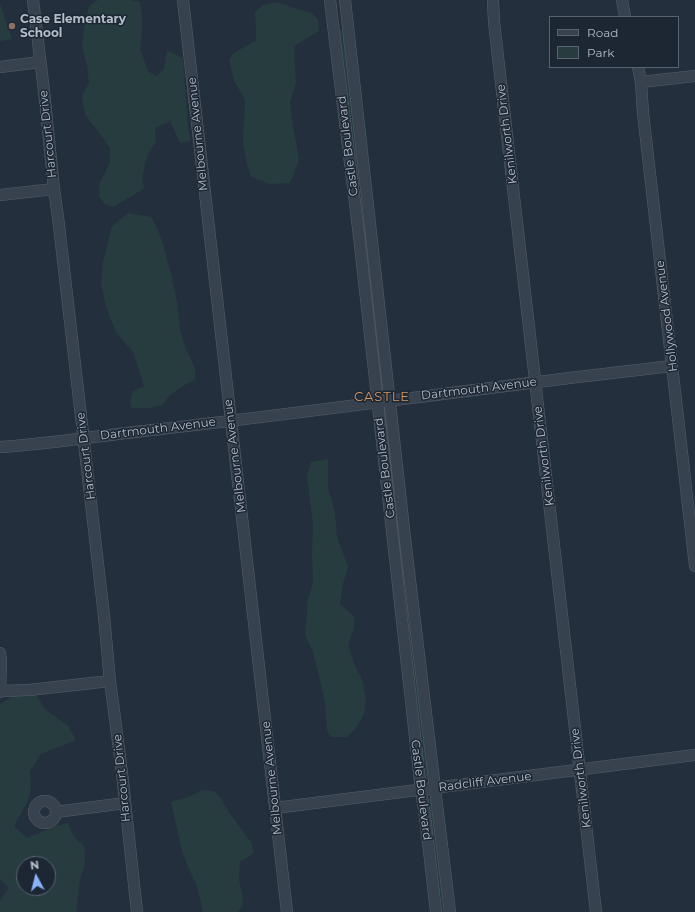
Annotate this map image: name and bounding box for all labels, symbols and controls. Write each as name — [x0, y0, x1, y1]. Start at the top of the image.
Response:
place label: Case Elementary School — [20, 12, 126, 40]
legend — [549, 16, 679, 68]
marker: Case Elementary School — [7, 21, 17, 31]
text: Road — [587, 25, 618, 40]
text: Park — [587, 45, 614, 60]
street label: Melbourne Avenue — [185, 76, 211, 192]
street label: Kenilworth Drive — [494, 83, 520, 185]
street label: Harcourt Drive — [36, 89, 60, 179]
street label: Castle Boulevard — [335, 95, 361, 197]
street label: Hollywood Avenue — [653, 259, 681, 373]
street label: Dartmouth Avenue — [420, 375, 538, 403]
district label: CASTLE — [354, 389, 410, 405]
street label: Melbourne Avenue — [221, 398, 249, 514]
street label: Kenilworth Drive — [531, 405, 557, 507]
street label: Harcourt Drive — [73, 411, 99, 501]
street label: Dartmouth Avenue — [99, 415, 217, 443]
street label: Castle Boulevard — [372, 417, 398, 519]
street label: Melbourne Avenue — [259, 720, 285, 836]
street label: Kenilworth Drive — [568, 727, 594, 829]
street label: Harcourt Drive — [110, 733, 134, 823]
street label: Castle Boulevard — [408, 739, 434, 841]
street label: Radcliff Avenue — [438, 769, 532, 795]
north arrow — [16, 856, 56, 896]
text: N — [29, 858, 40, 873]

